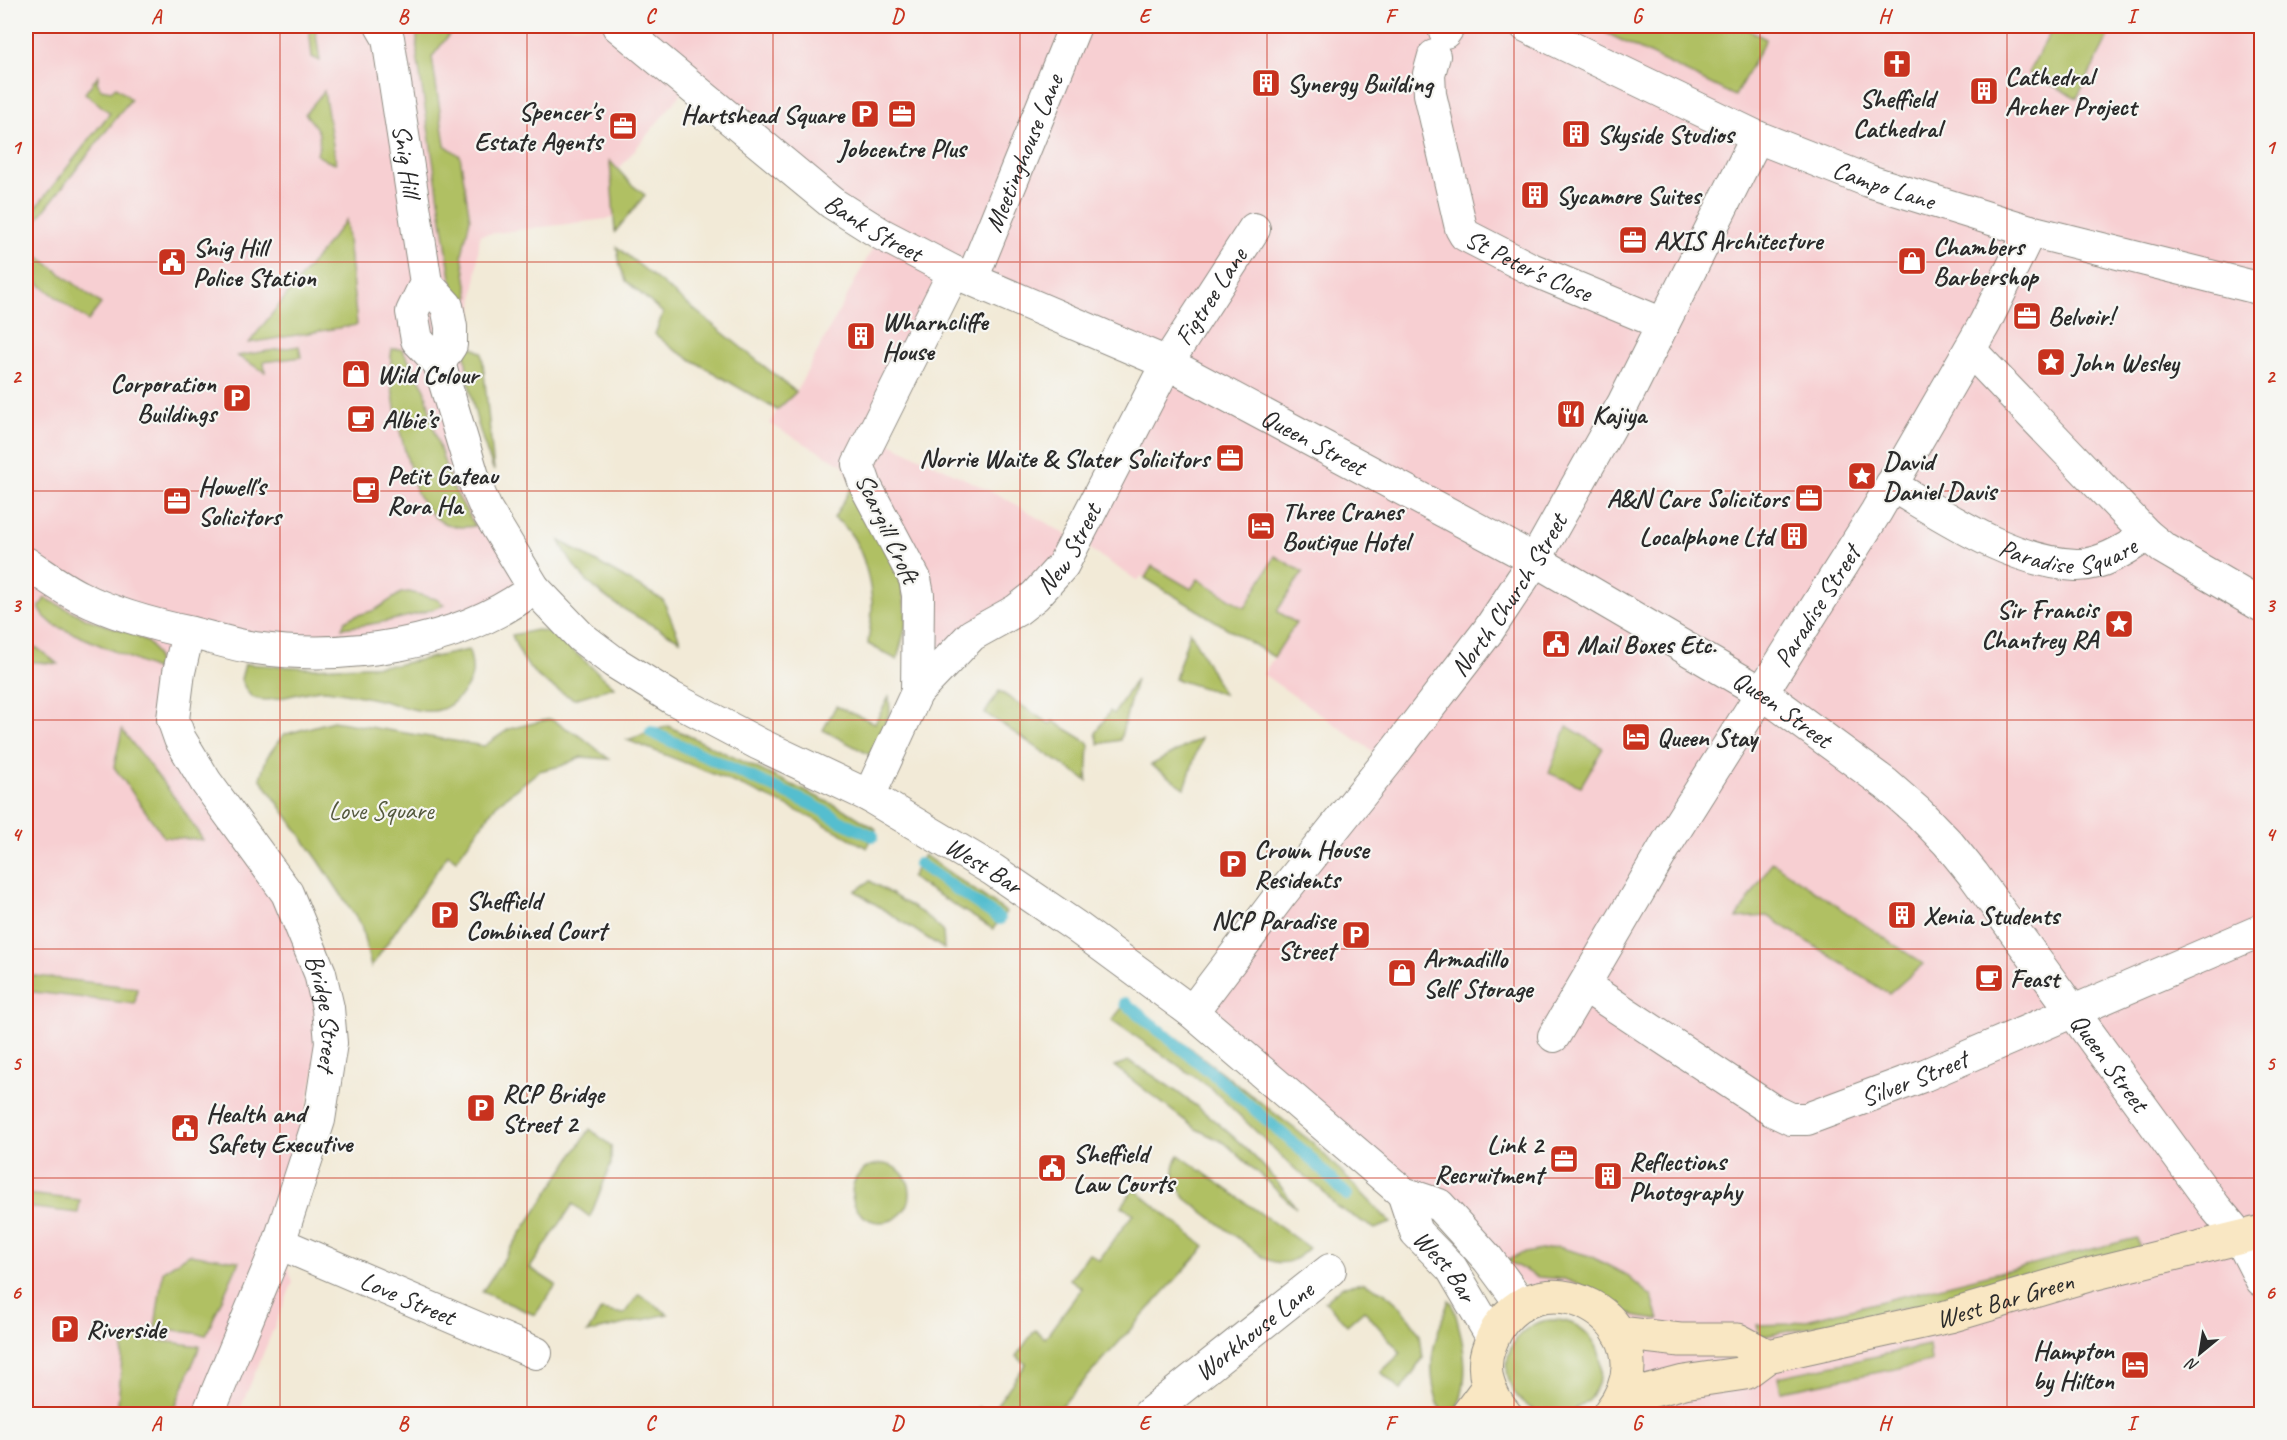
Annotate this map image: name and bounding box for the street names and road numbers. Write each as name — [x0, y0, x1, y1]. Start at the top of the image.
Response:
street label: Meetinghouse Lane — [977, 68, 1071, 237]
street label: Snig Hill — [385, 122, 429, 204]
street label: Campo Lane — [1828, 152, 1941, 218]
street label: Bank Street — [818, 186, 930, 271]
street label: St Peter's Close — [1460, 222, 1598, 310]
street label: Figtree Lane — [1167, 240, 1255, 352]
street label: Queen Street — [1256, 401, 1373, 484]
street label: Scargill Croft — [848, 468, 928, 591]
street label: New Street — [1029, 496, 1110, 601]
street label: North Church Street — [1443, 506, 1576, 683]
street label: Paradise Square — [1994, 529, 2145, 582]
street label: Paradise Street — [1766, 536, 1870, 673]
street label: Queen Street — [1727, 663, 1840, 757]
street label: West Bar — [939, 829, 1031, 903]
street label: Bridge Street — [297, 949, 347, 1077]
street label: Queen Street — [2063, 1007, 2157, 1120]
street label: Silver Street — [1856, 1041, 1976, 1114]
street label: West Bar — [1406, 1223, 1485, 1310]
street label: Love Street — [355, 1264, 462, 1334]
street label: West Bar Green — [1933, 1264, 2078, 1336]
street label: Workhouse Lane — [1188, 1273, 1321, 1388]

